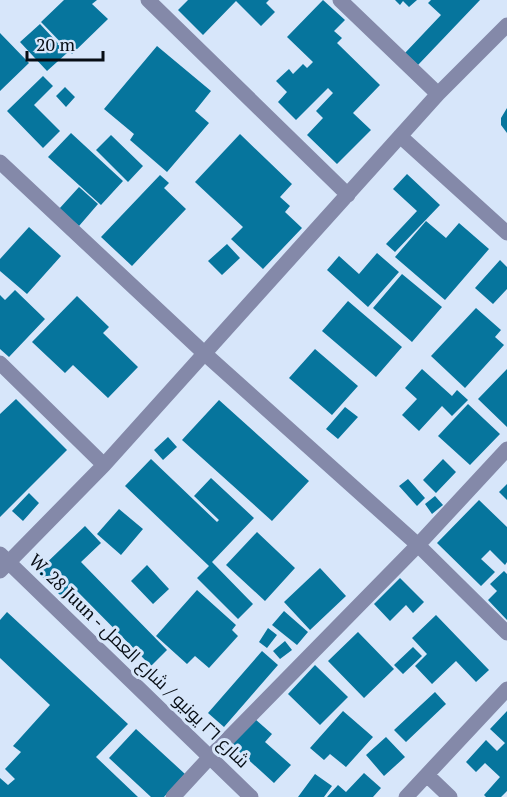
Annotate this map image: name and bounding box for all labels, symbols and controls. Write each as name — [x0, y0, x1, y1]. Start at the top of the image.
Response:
scale bar — [27, 24, 104, 62]
text: 20 m — [36, 32, 76, 56]
street label: W. 28 Juun - شارع ٢٦ يونيو / شارع العمل — [23, 548, 255, 773]

